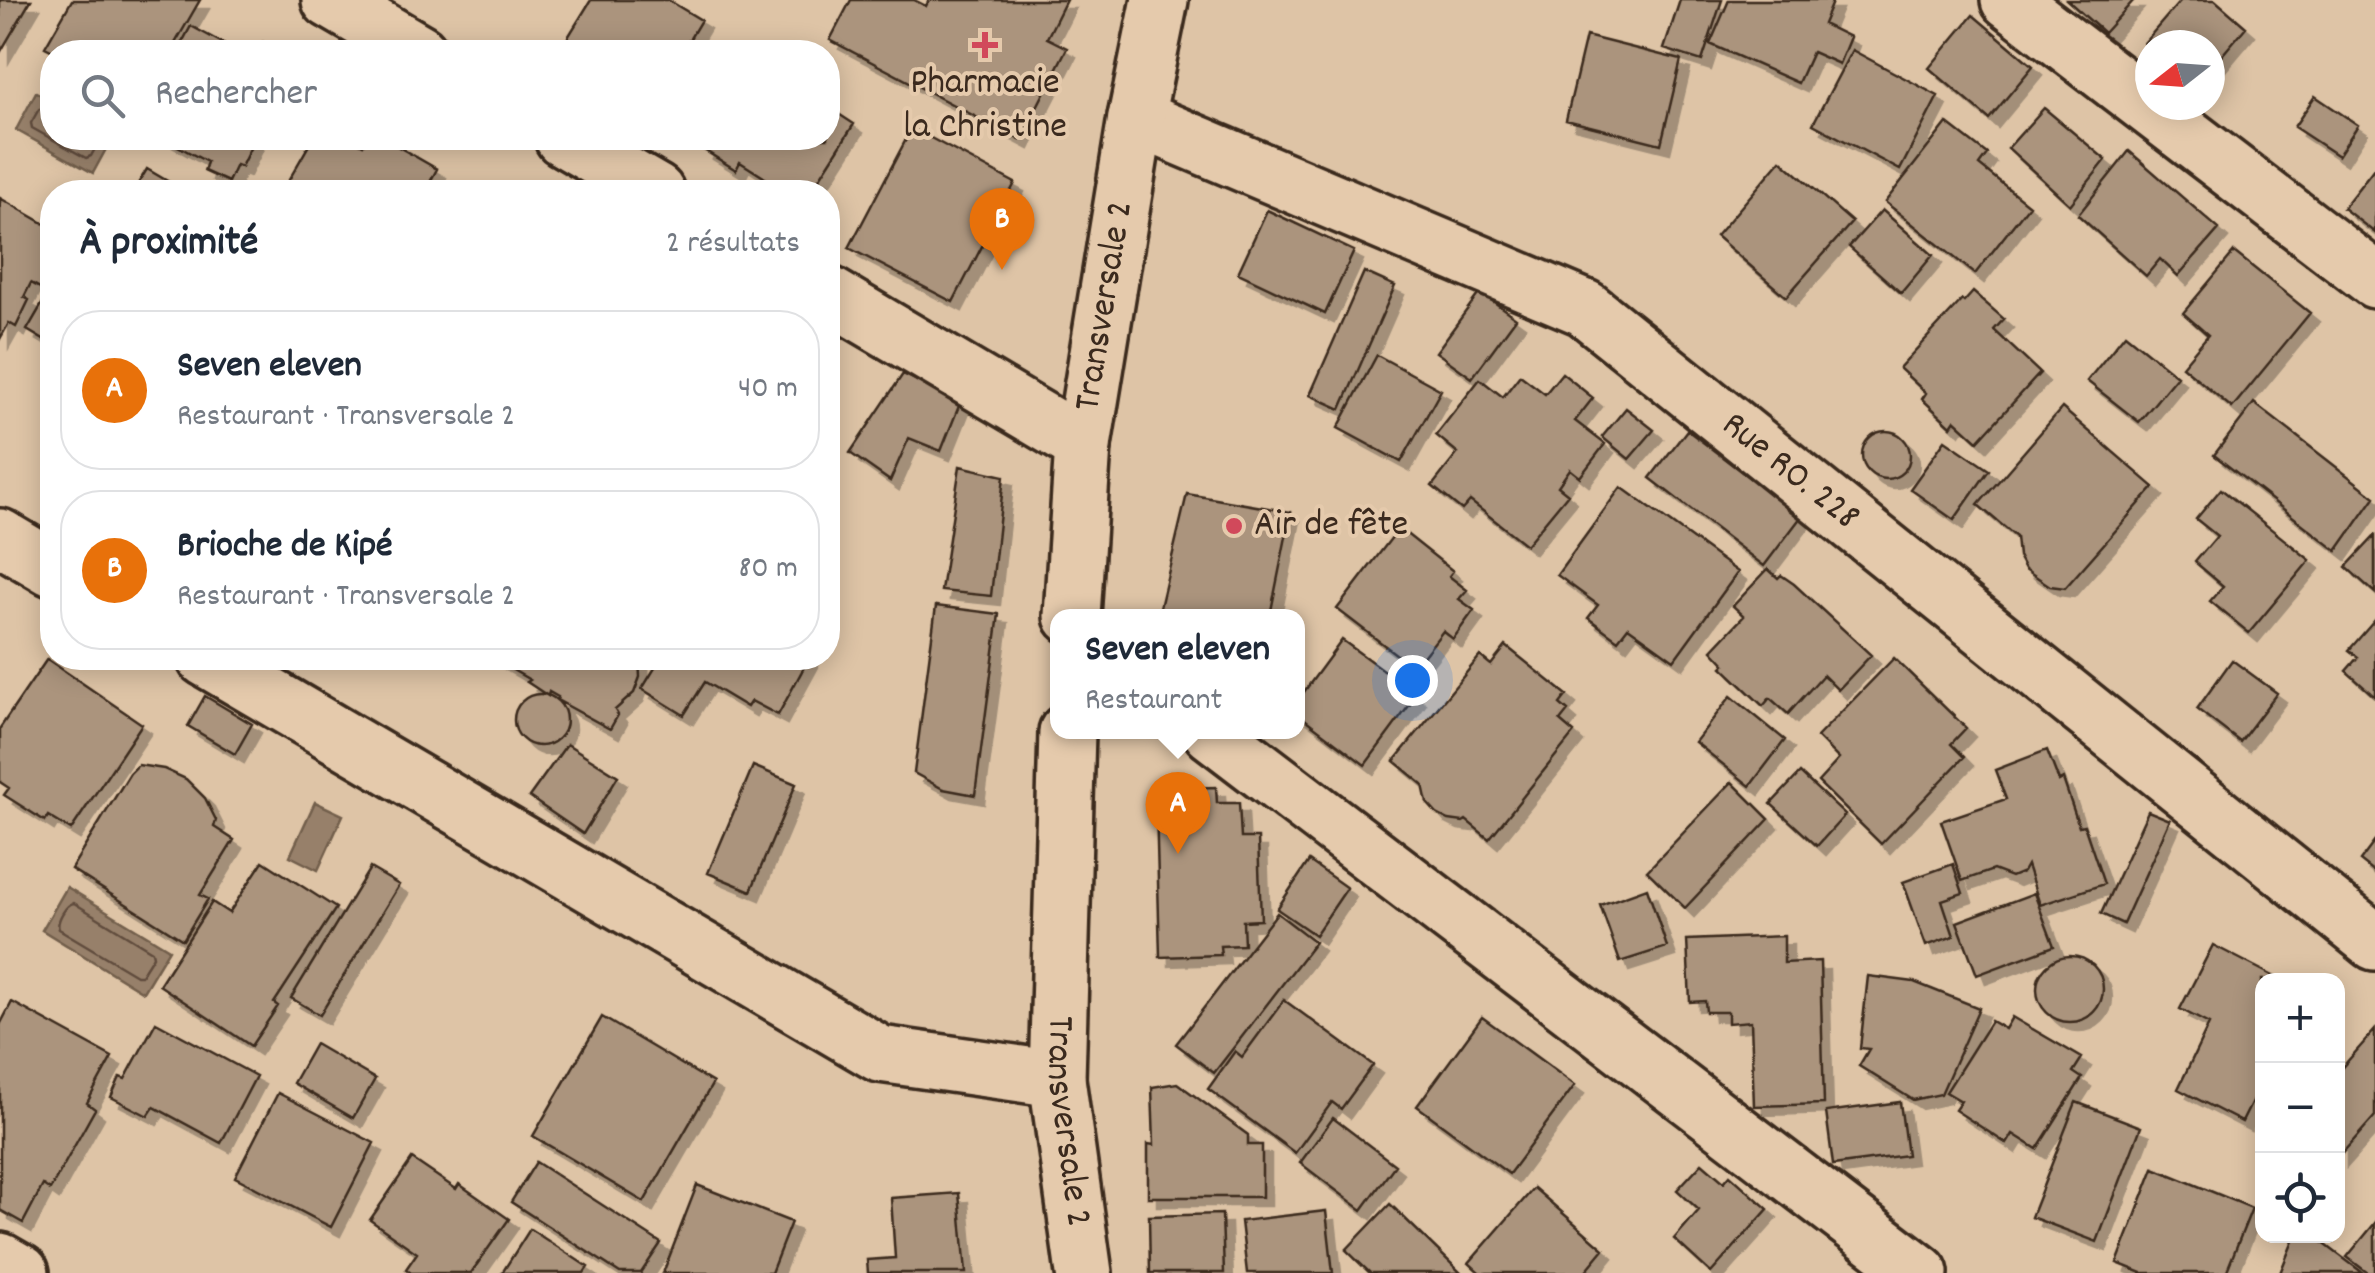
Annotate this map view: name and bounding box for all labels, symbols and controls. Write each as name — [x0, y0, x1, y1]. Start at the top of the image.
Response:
north arrow — [2135, 30, 2225, 120]
marker: Pharmacie la Christine — [974, 34, 996, 56]
search box — [40, 40, 840, 150]
place label: Pharmacie la Christine — [903, 57, 1067, 156]
icon: search — [75, 68, 130, 123]
text: Rechercher — [155, 68, 317, 123]
pin: B — [970, 188, 1034, 270]
street label: Transversale 2 — [1061, 197, 1150, 415]
text: À proximité — [80, 215, 258, 275]
text: 2 résultats — [666, 222, 800, 268]
text: Seven eleven — [177, 340, 362, 395]
text: A — [106, 367, 123, 413]
text: 40 m — [738, 367, 798, 413]
text: Restaurant · Transversale 2 — [177, 395, 515, 441]
street label: Rue RO. 228 — [1708, 399, 1871, 545]
place label: Air de fête — [1254, 499, 1408, 554]
marker: Air de fête — [1223, 515, 1245, 537]
text: Brioche de Kipé — [177, 520, 393, 575]
text: B — [107, 547, 122, 593]
text: 80 m — [738, 547, 798, 593]
text: Restaurant · Transversale 2 — [177, 575, 515, 621]
popup — [1050, 609, 1305, 739]
text: Seven eleven — [1085, 624, 1270, 679]
your location — [1387, 655, 1438, 706]
text: Restaurant — [1085, 679, 1222, 725]
pin: A — [1146, 772, 1210, 854]
map controls — [2255, 973, 2345, 1243]
button: + — [2255, 973, 2345, 1063]
street label: Transversale 2 — [1029, 1015, 1105, 1230]
button: − — [2255, 1063, 2345, 1153]
button: locate — [2255, 1153, 2345, 1243]

